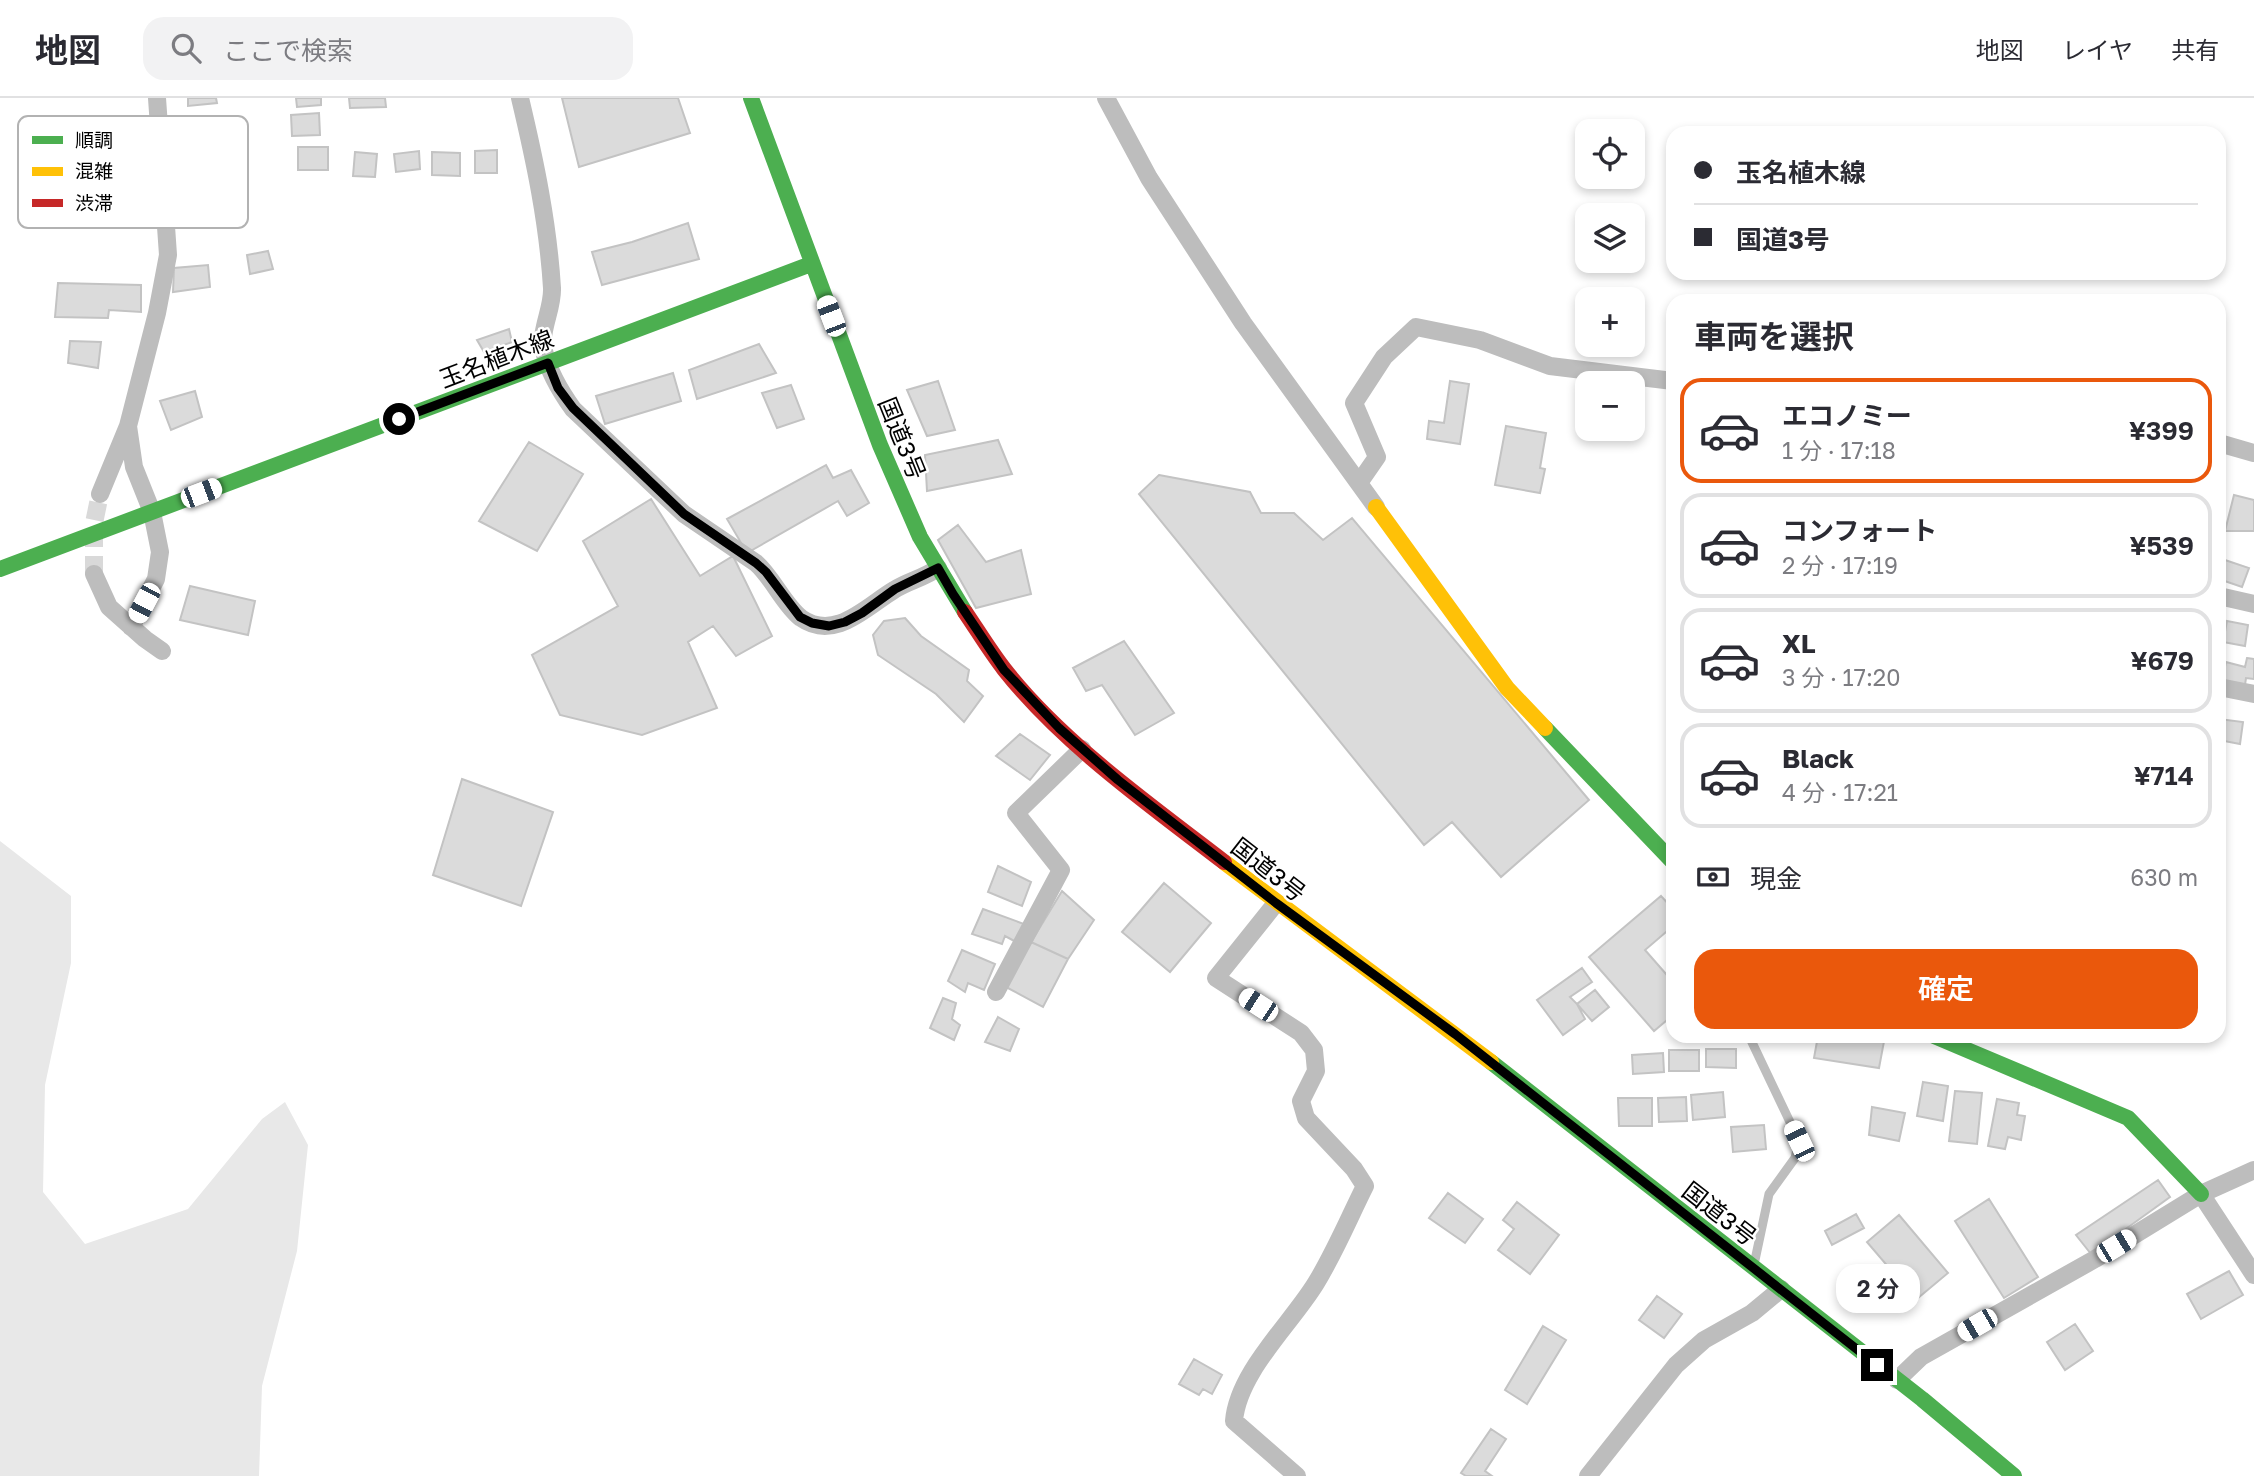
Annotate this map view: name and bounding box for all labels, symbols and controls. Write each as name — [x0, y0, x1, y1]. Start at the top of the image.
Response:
search box — [143, 17, 633, 80]
icon: search — [167, 29, 205, 67]
text: 地図 — [35, 30, 101, 69]
text: ここで検索 — [223, 35, 353, 66]
text: 地図 — [1976, 35, 2024, 64]
text: レイヤ — [2062, 35, 2133, 64]
text: 共有 — [2171, 35, 2219, 64]
legend — [18, 116, 248, 228]
map controls — [1575, 119, 1645, 441]
button: locate — [1575, 119, 1645, 189]
text: 順調 — [75, 128, 113, 151]
text: 玉名植木線 — [1736, 157, 1866, 188]
text: 混雑 — [75, 159, 113, 182]
text: 渋滞 — [75, 191, 113, 214]
button: layers — [1575, 203, 1645, 273]
text: 国道3号 — [1736, 224, 1830, 255]
button: + — [1575, 287, 1645, 357]
car — [814, 293, 849, 339]
text: 車両を選択 — [1694, 317, 1854, 355]
street label: 玉名植木線 — [435, 323, 557, 393]
button: − — [1575, 371, 1645, 441]
street label: 国道3号 — [873, 393, 933, 483]
icon: car — [1698, 399, 1761, 462]
text: エコノミー — [1782, 400, 1912, 431]
route start — [383, 403, 415, 435]
text: ¥399 — [2129, 415, 2194, 446]
text: 1 分 · 17:18 — [1782, 436, 1896, 464]
car — [178, 476, 225, 510]
icon: car — [1698, 514, 1761, 577]
text: コンフォート — [1782, 515, 1937, 546]
text: ¥539 — [2130, 530, 2194, 561]
text: 2 分 · 17:19 — [1782, 551, 1898, 579]
car — [125, 580, 164, 626]
text: XL — [1782, 628, 1816, 659]
icon: car — [1698, 629, 1761, 692]
text: ¥679 — [2131, 645, 2194, 676]
text: 3 分 · 17:20 — [1782, 663, 1900, 691]
text: Black — [1782, 743, 1854, 774]
icon: car — [1698, 744, 1761, 807]
text: ¥714 — [2134, 760, 2194, 791]
text: 4 分 · 17:21 — [1782, 778, 1898, 806]
street label: 国道3号 — [1226, 831, 1312, 907]
icon: cash — [1694, 858, 1732, 896]
text: 現金 — [1750, 863, 1802, 894]
text: 630 m — [2130, 863, 2198, 891]
button: 確定 — [1694, 949, 2198, 1029]
car — [1235, 985, 1282, 1025]
car — [1781, 1118, 1818, 1164]
street label: 国道3号 — [1677, 1175, 1763, 1251]
car — [2093, 1226, 2140, 1266]
callout: 2 分 — [1835, 1264, 1919, 1312]
text: 2 分 — [1857, 1274, 1899, 1302]
car — [1954, 1305, 2001, 1345]
route end — [1861, 1349, 1893, 1381]

